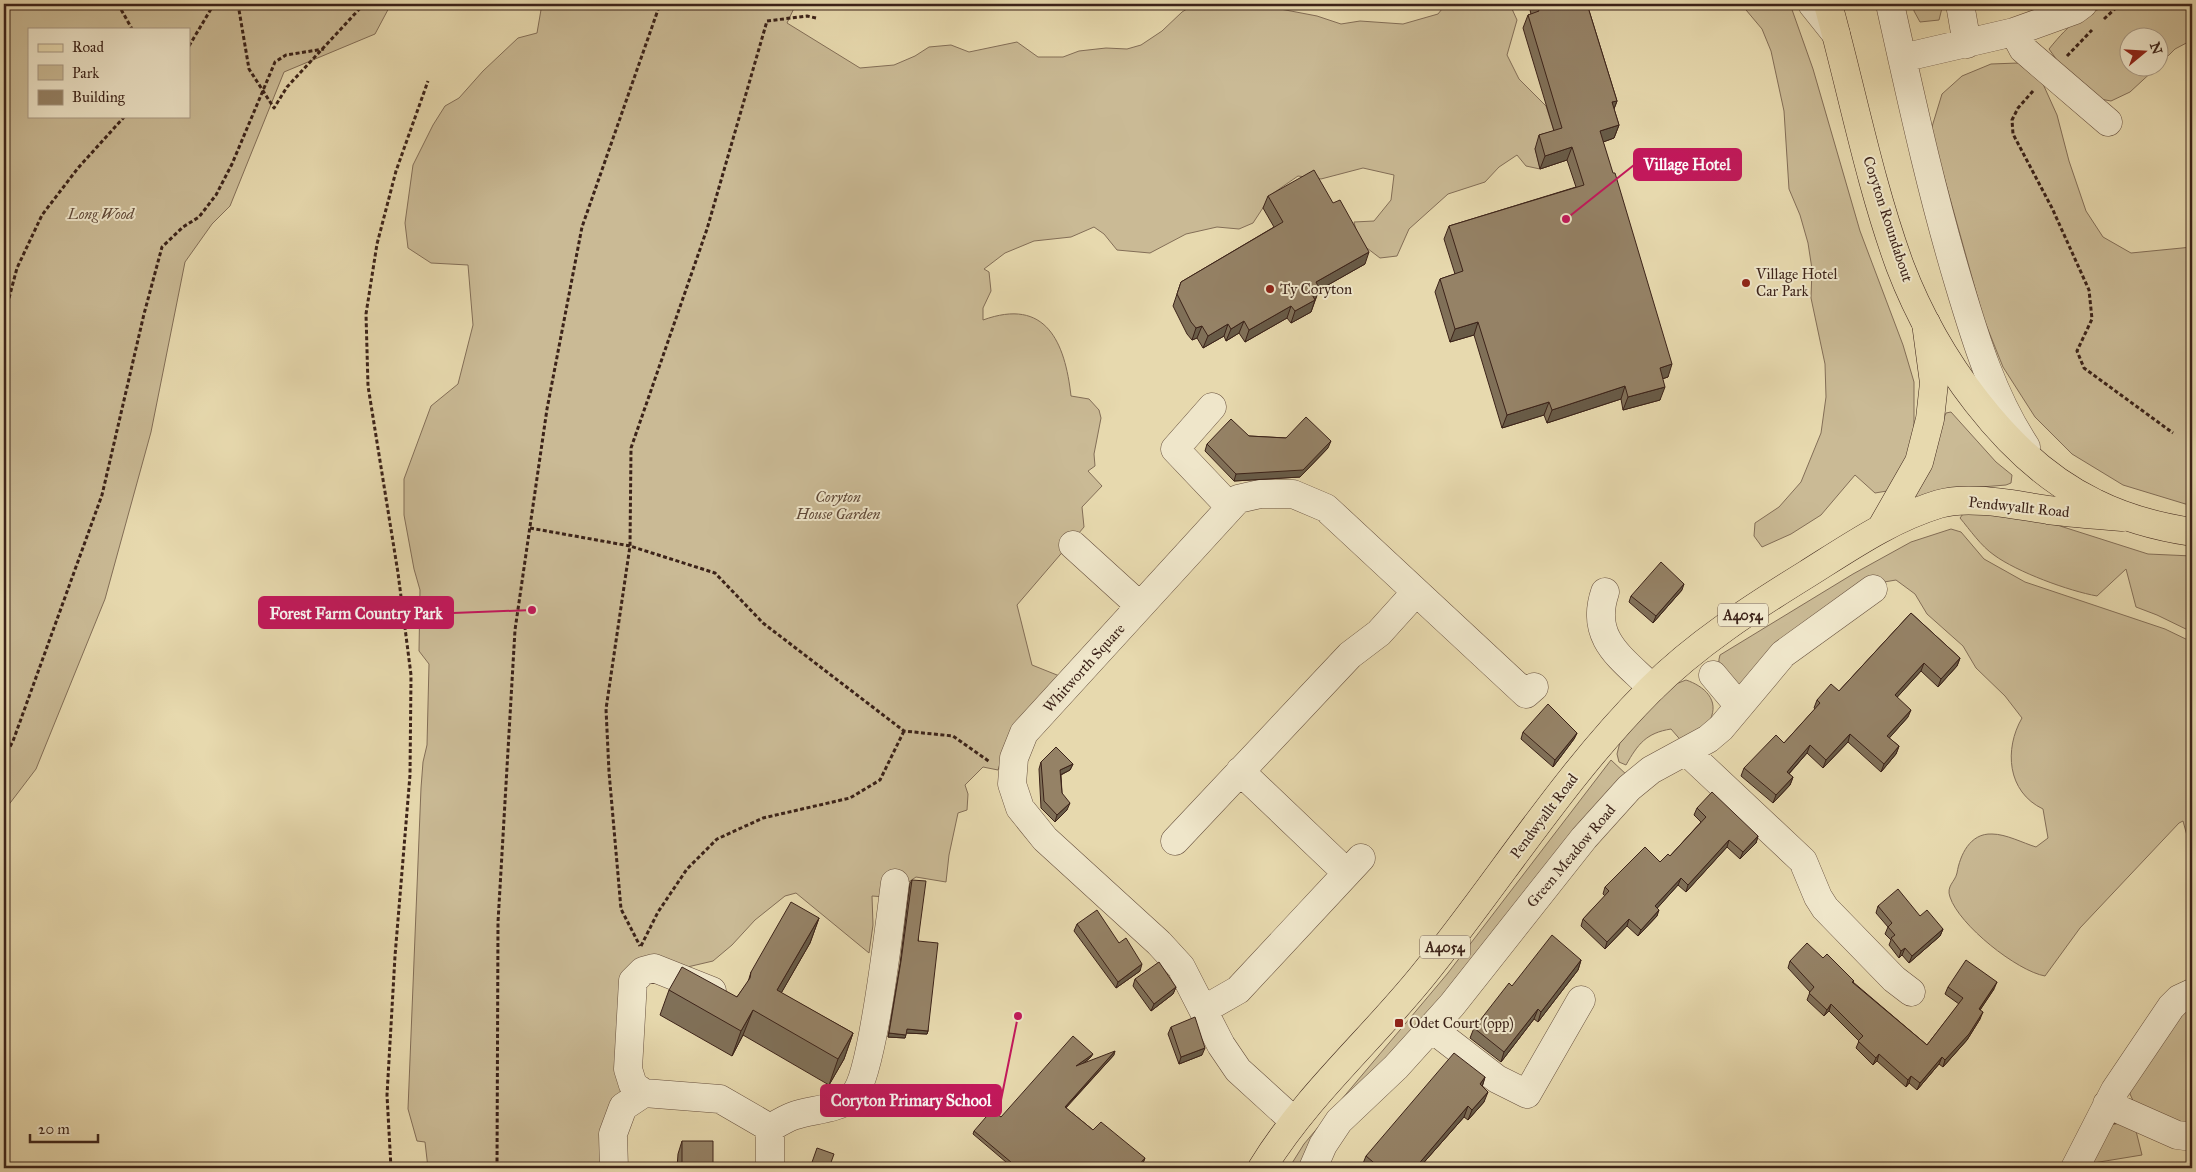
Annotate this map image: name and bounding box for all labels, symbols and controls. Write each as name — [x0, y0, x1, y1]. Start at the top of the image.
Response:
legend — [28, 28, 190, 118]
north arrow — [2118, 28, 2168, 78]
text: Road — [72, 38, 104, 56]
text: N — [2146, 40, 2166, 57]
text: Park — [72, 64, 99, 82]
text: Building — [72, 88, 126, 106]
callout: Village Hotel — [1634, 149, 1741, 180]
street label: Coryton Roundabout — [1859, 154, 1917, 285]
text: Village Hotel — [1643, 155, 1731, 175]
park label: Long Wood — [67, 205, 135, 223]
place label: Village Hotel Car Park — [1755, 265, 1838, 300]
marker: Village Hotel Car Park — [1740, 277, 1752, 289]
place label: Ty Coryton — [1280, 280, 1352, 298]
marker: Ty Coryton — [1264, 283, 1276, 295]
park label: Coryton House Garden — [795, 488, 880, 523]
street label: Pendwyallt Road — [1967, 493, 2071, 521]
callout: Forest Farm Country Park — [259, 597, 453, 628]
text: Forest Farm Country Park — [269, 604, 443, 624]
road number: A4054 — [1718, 604, 1768, 626]
street label: Whitworth Square — [1039, 620, 1130, 717]
street label: Pendwyallt Road — [1506, 770, 1582, 862]
street label: Green Meadow Road — [1523, 801, 1619, 911]
road number: A4054 — [1420, 936, 1470, 959]
place label: Odet Court (opp) — [1409, 1014, 1514, 1033]
marker: Odet Court (opp) — [1393, 1017, 1405, 1029]
callout: Coryton Primary School — [821, 1085, 1001, 1116]
text: Coryton Primary School — [831, 1091, 992, 1111]
scale bar — [30, 1112, 98, 1144]
text: 20 m — [38, 1120, 70, 1138]

